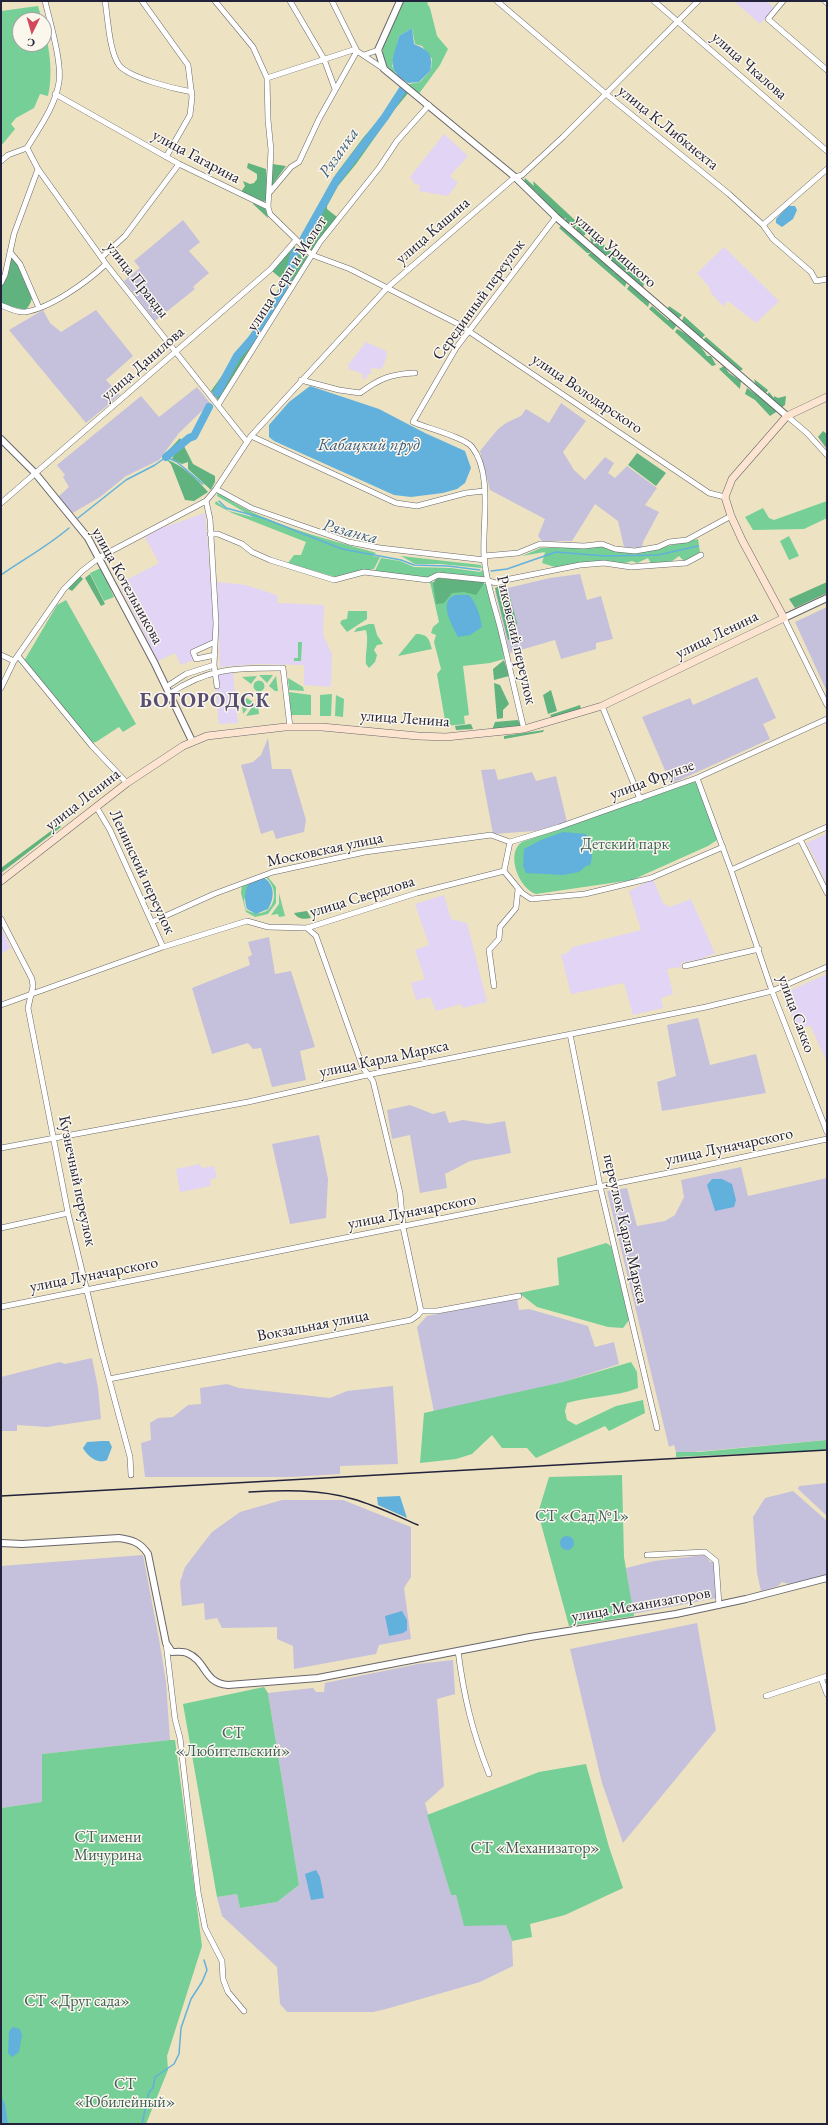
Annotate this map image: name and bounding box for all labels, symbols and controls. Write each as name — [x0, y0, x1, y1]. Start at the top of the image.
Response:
north arrow — [12, 12, 52, 52]
street label: улица Чкалова — [707, 28, 791, 104]
text: С — [27, 36, 36, 50]
street label: улица К.Либкнехта — [614, 82, 722, 174]
water label: Рязанка — [315, 124, 363, 182]
street label: улица Гагарина — [149, 126, 243, 188]
street label: улица Кашина — [392, 194, 474, 268]
street label: улица Урицкого — [570, 210, 660, 292]
street label: улица Серп и Молот — [243, 213, 331, 335]
street label: Серединный переулок — [429, 236, 529, 364]
street label: улица Правды — [101, 238, 173, 322]
street label: улица Данилова — [98, 323, 188, 405]
street label: улица Володарского — [528, 350, 646, 438]
water label: Кабацкий пруд — [318, 435, 420, 455]
water label: Рязанка — [320, 515, 380, 549]
street label: улица Котельникова — [87, 524, 167, 648]
street label: Риковский переулок — [492, 574, 540, 706]
street label: улица Ленина — [672, 607, 762, 663]
district label: БОГОРОДСК — [139, 690, 271, 714]
street label: улица Ленина — [360, 706, 450, 732]
street label: улица Фрунзе — [607, 756, 697, 804]
street label: улица Ленина — [42, 765, 124, 835]
street label: Ленинский переулок — [105, 807, 179, 937]
street label: Московская улица — [265, 828, 385, 872]
park label: Детский парк — [581, 835, 669, 855]
street label: улица Свердлова — [307, 872, 417, 922]
street label: улица Сакко — [773, 973, 819, 1055]
street label: улица Карла Маркса — [318, 1036, 450, 1082]
street label: Кузнечный переулок — [54, 1114, 100, 1248]
street label: улица Луначарского — [663, 1124, 795, 1170]
street label: переулок Карла Маркса — [598, 1152, 652, 1306]
street label: улица Луначарского — [346, 1190, 478, 1234]
street label: улица Луначарского — [28, 1253, 160, 1297]
street label: Вокзальная улица — [255, 1306, 371, 1346]
park label: СТ «Сад №1» — [535, 1507, 629, 1527]
street label: улица Механизаторов — [570, 1583, 712, 1627]
park label: СТ «Любительский» — [176, 1724, 290, 1762]
park label: СТ имени Мичурина — [74, 1828, 142, 1866]
park label: СТ «Механизатор» — [470, 1839, 600, 1859]
park label: СТ «Друг сада» — [24, 1992, 130, 2012]
park label: СТ «Юбилейный» — [75, 2075, 175, 2113]

